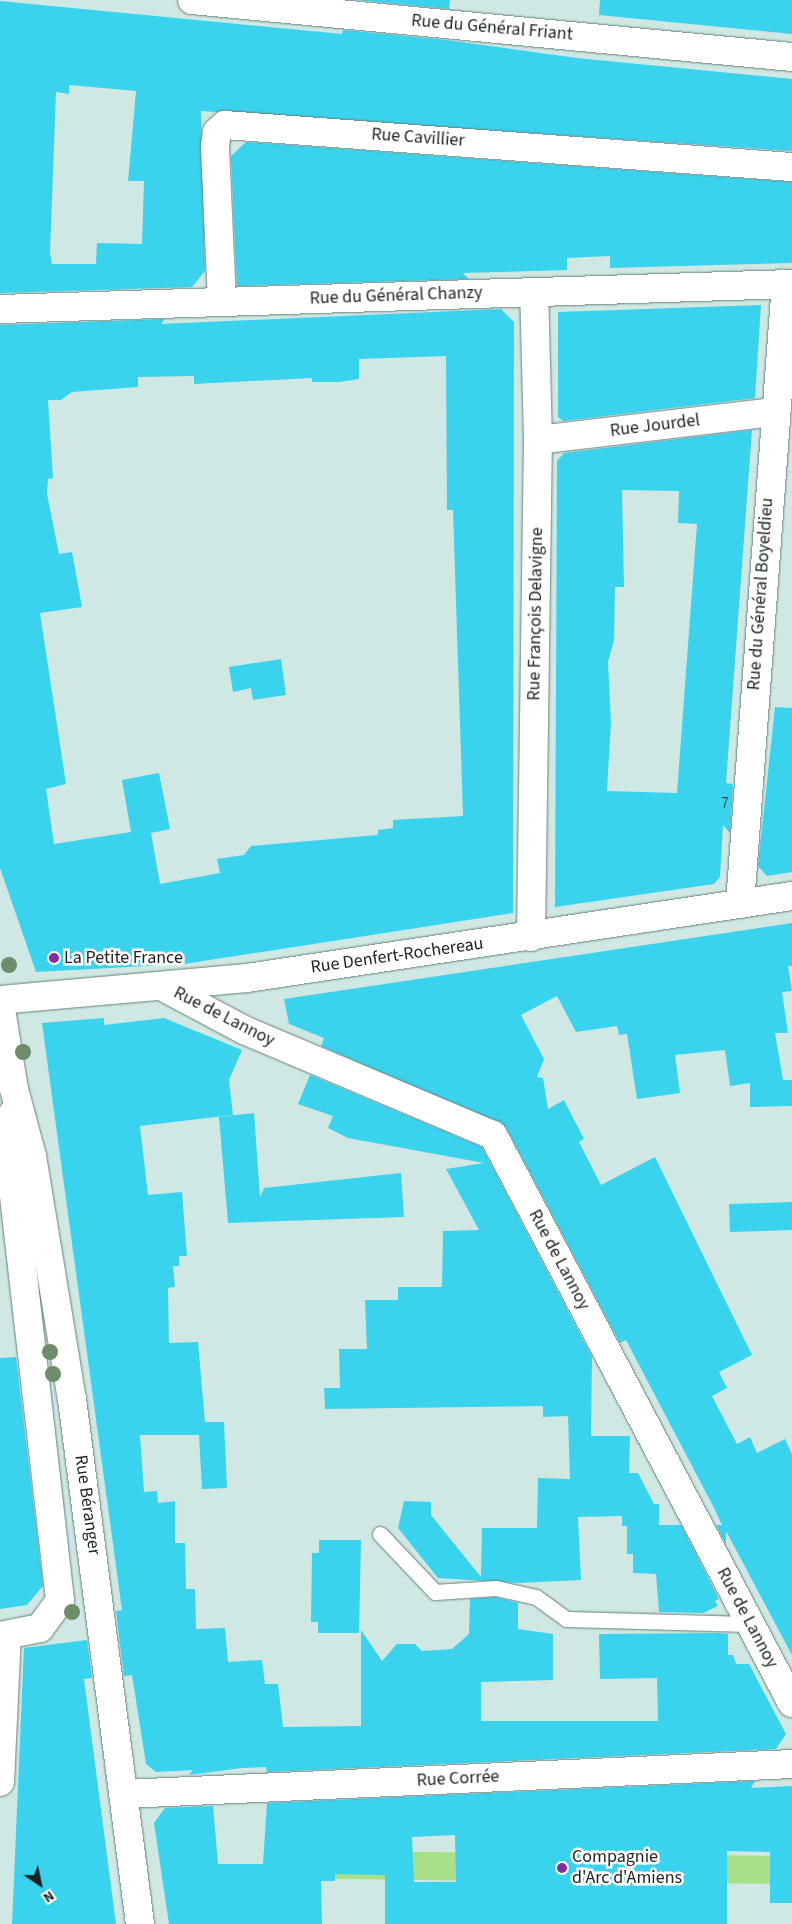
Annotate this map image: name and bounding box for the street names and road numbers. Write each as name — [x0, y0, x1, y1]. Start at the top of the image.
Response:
street label: Rue du Général Friant — [410, 10, 574, 46]
street label: Rue Cavillier — [371, 124, 465, 152]
street label: Rue du Général Chanzy — [309, 282, 483, 310]
street label: Rue Jourdel — [609, 410, 701, 442]
street label: Rue du Général Boyeldieu — [743, 497, 779, 691]
street label: Rue François Delavigne — [524, 527, 548, 701]
street label: Rue Denfert-Rochereau — [309, 933, 485, 979]
street label: Rue de Lannoy — [170, 982, 278, 1052]
street label: Rue de Lannoy — [523, 1206, 595, 1314]
street label: Rue Béranger — [69, 1454, 105, 1556]
street label: Rue de Lannoy — [711, 1564, 783, 1672]
street label: Rue Corrée — [416, 1766, 500, 1792]

